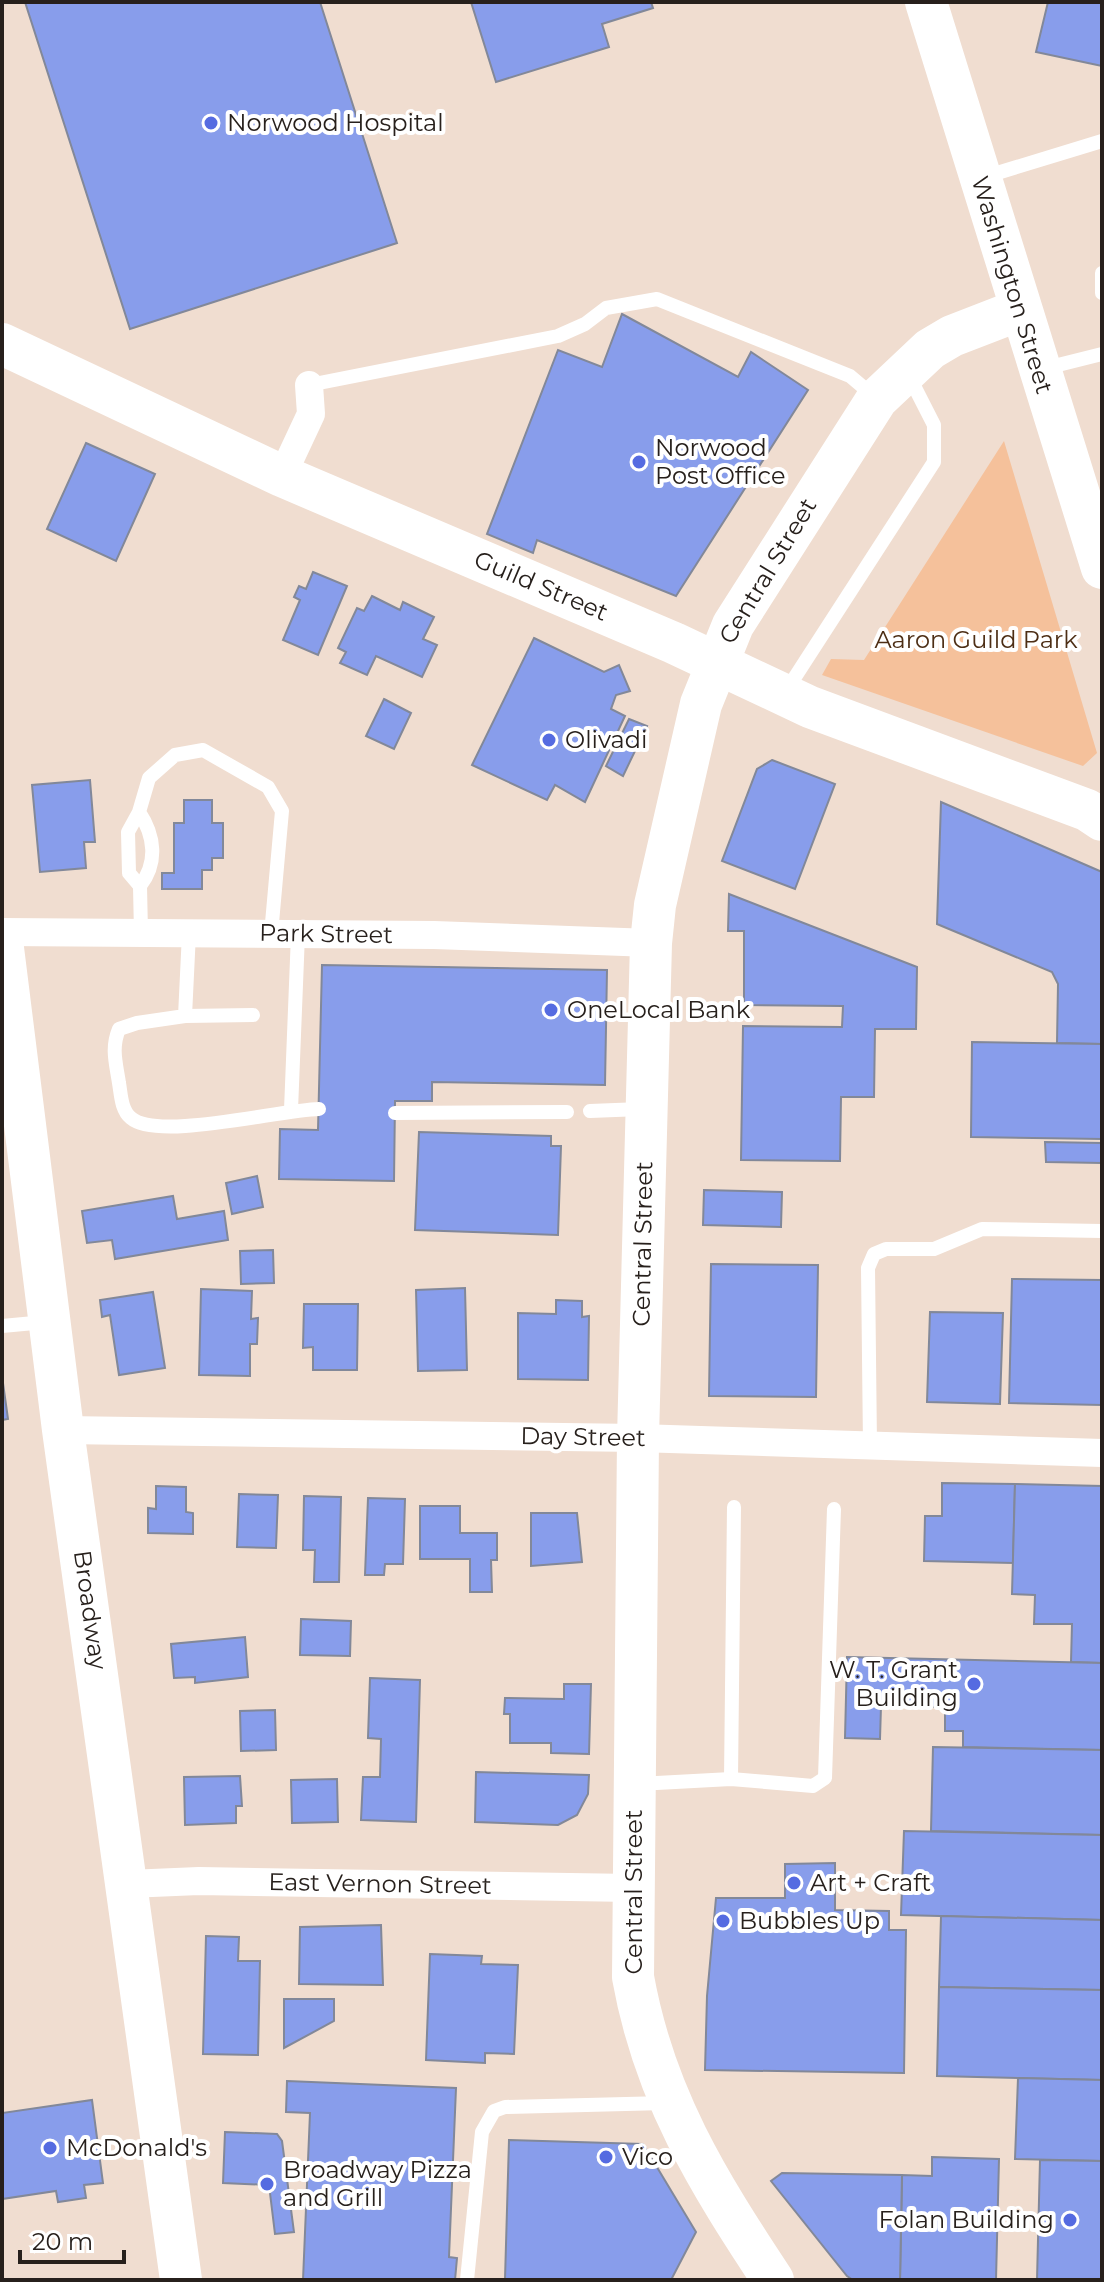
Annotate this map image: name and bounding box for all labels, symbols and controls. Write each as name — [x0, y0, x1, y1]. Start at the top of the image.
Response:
place label: Norwood Hospital — [227, 108, 444, 137]
marker: Norwood Hospital — [202, 114, 220, 132]
street label: Washington Street — [966, 173, 1059, 397]
place label: Norwood Post Office — [655, 433, 785, 490]
marker: Norwood Post Office — [630, 453, 648, 471]
street label: Central Street — [713, 492, 823, 649]
street label: Guild Street — [470, 544, 613, 627]
park label: Aaron Guild Park — [874, 625, 1078, 654]
place label: Olivadi — [565, 725, 647, 754]
marker: Olivadi — [540, 731, 558, 749]
street label: Park Street — [259, 918, 393, 949]
place label: OneLocal Bank — [567, 995, 751, 1024]
marker: OneLocal Bank — [542, 1001, 560, 1019]
street label: Central Street — [627, 1161, 658, 1327]
street label: Day Street — [520, 1421, 646, 1452]
street label: Broadway — [68, 1548, 113, 1671]
place label: W. T. Grant Building — [829, 1655, 958, 1712]
marker: W. T. Grant Building — [965, 1675, 983, 1693]
street label: Central Street — [619, 1809, 648, 1975]
street label: East Vernon Street — [268, 1867, 492, 1900]
place label: Art + Craft — [810, 1868, 931, 1897]
marker: Art + Craft — [785, 1874, 803, 1892]
place label: Bubbles Up — [739, 1906, 880, 1935]
marker: Bubbles Up — [714, 1912, 732, 1930]
place label: McDonald's — [66, 2133, 207, 2162]
marker: McDonald's — [41, 2139, 59, 2157]
place label: Vico — [622, 2142, 673, 2171]
marker: Vico — [597, 2148, 615, 2166]
place label: Broadway Pizza and Grill — [283, 2155, 472, 2212]
marker: Broadway Pizza and Grill — [258, 2175, 276, 2193]
place label: Folan Building — [879, 2205, 1054, 2234]
marker: Folan Building — [1061, 2211, 1079, 2229]
scale bar — [20, 2214, 124, 2264]
text: 20 m — [32, 2227, 93, 2256]

